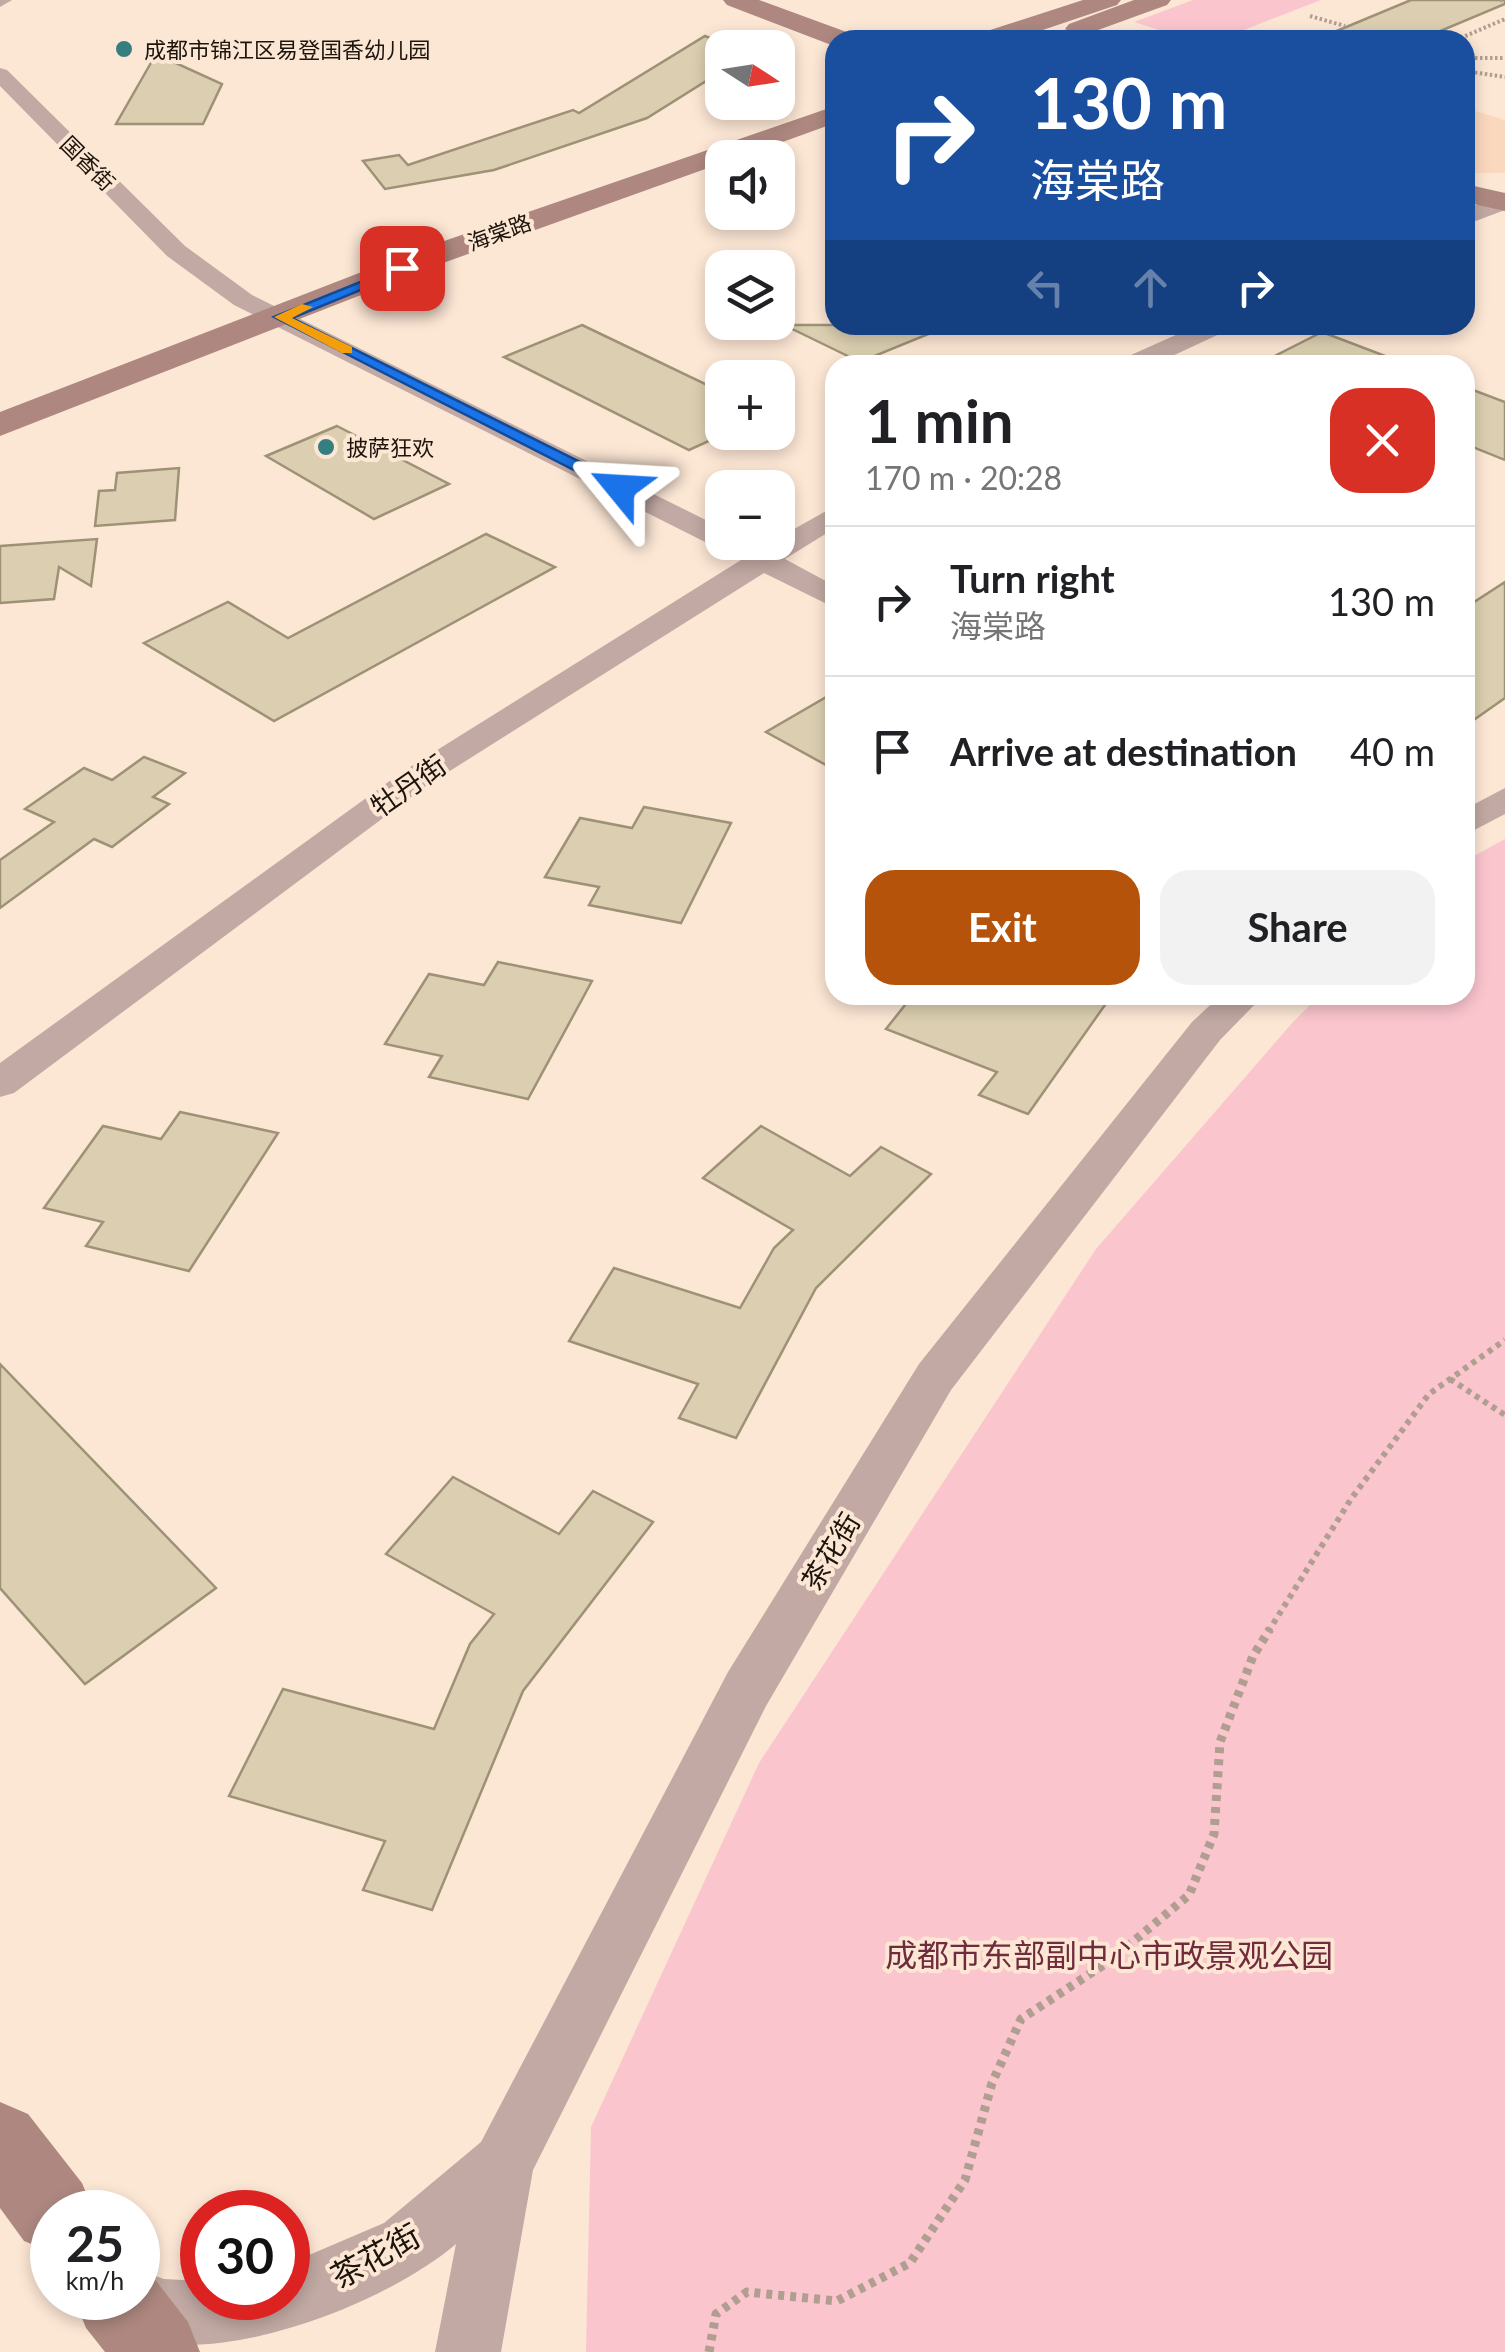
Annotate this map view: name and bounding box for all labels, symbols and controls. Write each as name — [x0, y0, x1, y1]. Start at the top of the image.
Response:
north arrow — [705, 30, 795, 120]
map controls — [705, 30, 795, 560]
place label: 成都市锦江区易登国香幼儿园 — [144, 36, 430, 63]
marker: 成都市锦江区易登国香幼儿园 — [113, 38, 135, 60]
text: 130 m — [1030, 60, 1227, 144]
icon: right — [865, 70, 995, 200]
street label: 国香街 — [55, 130, 121, 196]
button: sound — [705, 140, 795, 230]
text: 海棠路 — [1030, 153, 1165, 207]
street label: 海棠路 — [463, 208, 535, 256]
pin — [360, 226, 445, 311]
icon: arrive — [375, 241, 430, 296]
button: layers — [705, 250, 795, 340]
icon: left — [1018, 260, 1073, 315]
icon: ahead — [1123, 260, 1178, 315]
icon: right — [1228, 260, 1283, 315]
button: + — [705, 360, 795, 450]
text: 1 min — [865, 384, 1014, 456]
button: close — [1330, 388, 1435, 493]
place label: 披萨狂欢 — [346, 434, 434, 461]
marker: 披萨狂欢 — [315, 436, 337, 458]
position arrow — [568, 436, 672, 540]
text: 170 m · 20:28 — [865, 458, 1062, 497]
button: − — [705, 470, 795, 560]
text: Turn right — [950, 555, 1115, 601]
icon: right — [865, 574, 920, 629]
text: 130 m — [1328, 578, 1435, 624]
text: 海棠路 — [950, 606, 1046, 645]
icon: arrive — [865, 724, 920, 779]
text: Arrive at destination — [950, 728, 1297, 774]
text: 40 m — [1350, 728, 1435, 774]
street label: 牡丹街 — [364, 747, 452, 823]
button: Exit — [865, 870, 1140, 985]
button: Share — [1160, 870, 1435, 985]
street label: 茶花街 — [794, 1506, 866, 1596]
park label: 成都市东部副中心市政景观公园 — [885, 1935, 1333, 1974]
speed limit sign: 30 — [180, 2190, 310, 2320]
text: 25 — [66, 2213, 124, 2273]
street label: 茶花街 — [324, 2215, 426, 2295]
text: km/h — [66, 2265, 124, 2295]

